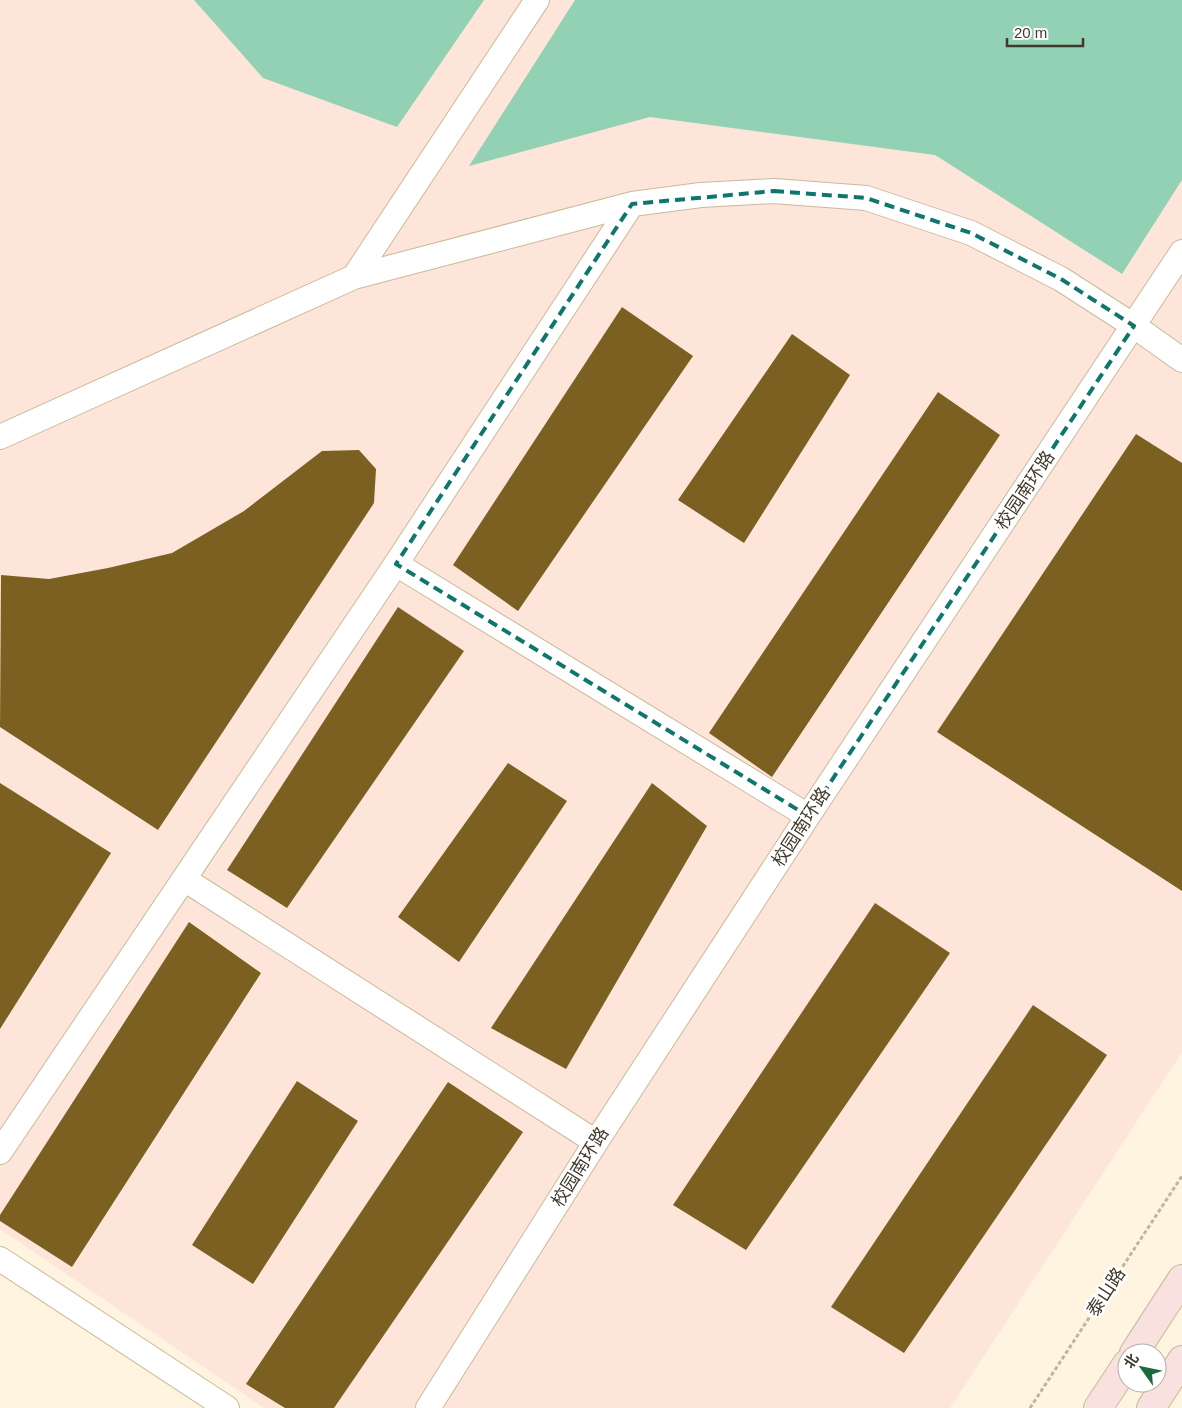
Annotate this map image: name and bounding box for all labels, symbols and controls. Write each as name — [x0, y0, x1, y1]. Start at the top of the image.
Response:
scale bar — [1007, 15, 1083, 47]
text: 20 m — [1014, 24, 1047, 41]
street label: 校园南环路 — [992, 447, 1058, 533]
street label: 校园南环路 — [768, 784, 834, 870]
street label: 校园南环路 — [548, 1124, 612, 1210]
street label: 泰山路 — [1083, 1264, 1129, 1320]
north arrow — [1117, 1343, 1167, 1393]
text: 北 — [1121, 1351, 1142, 1371]

